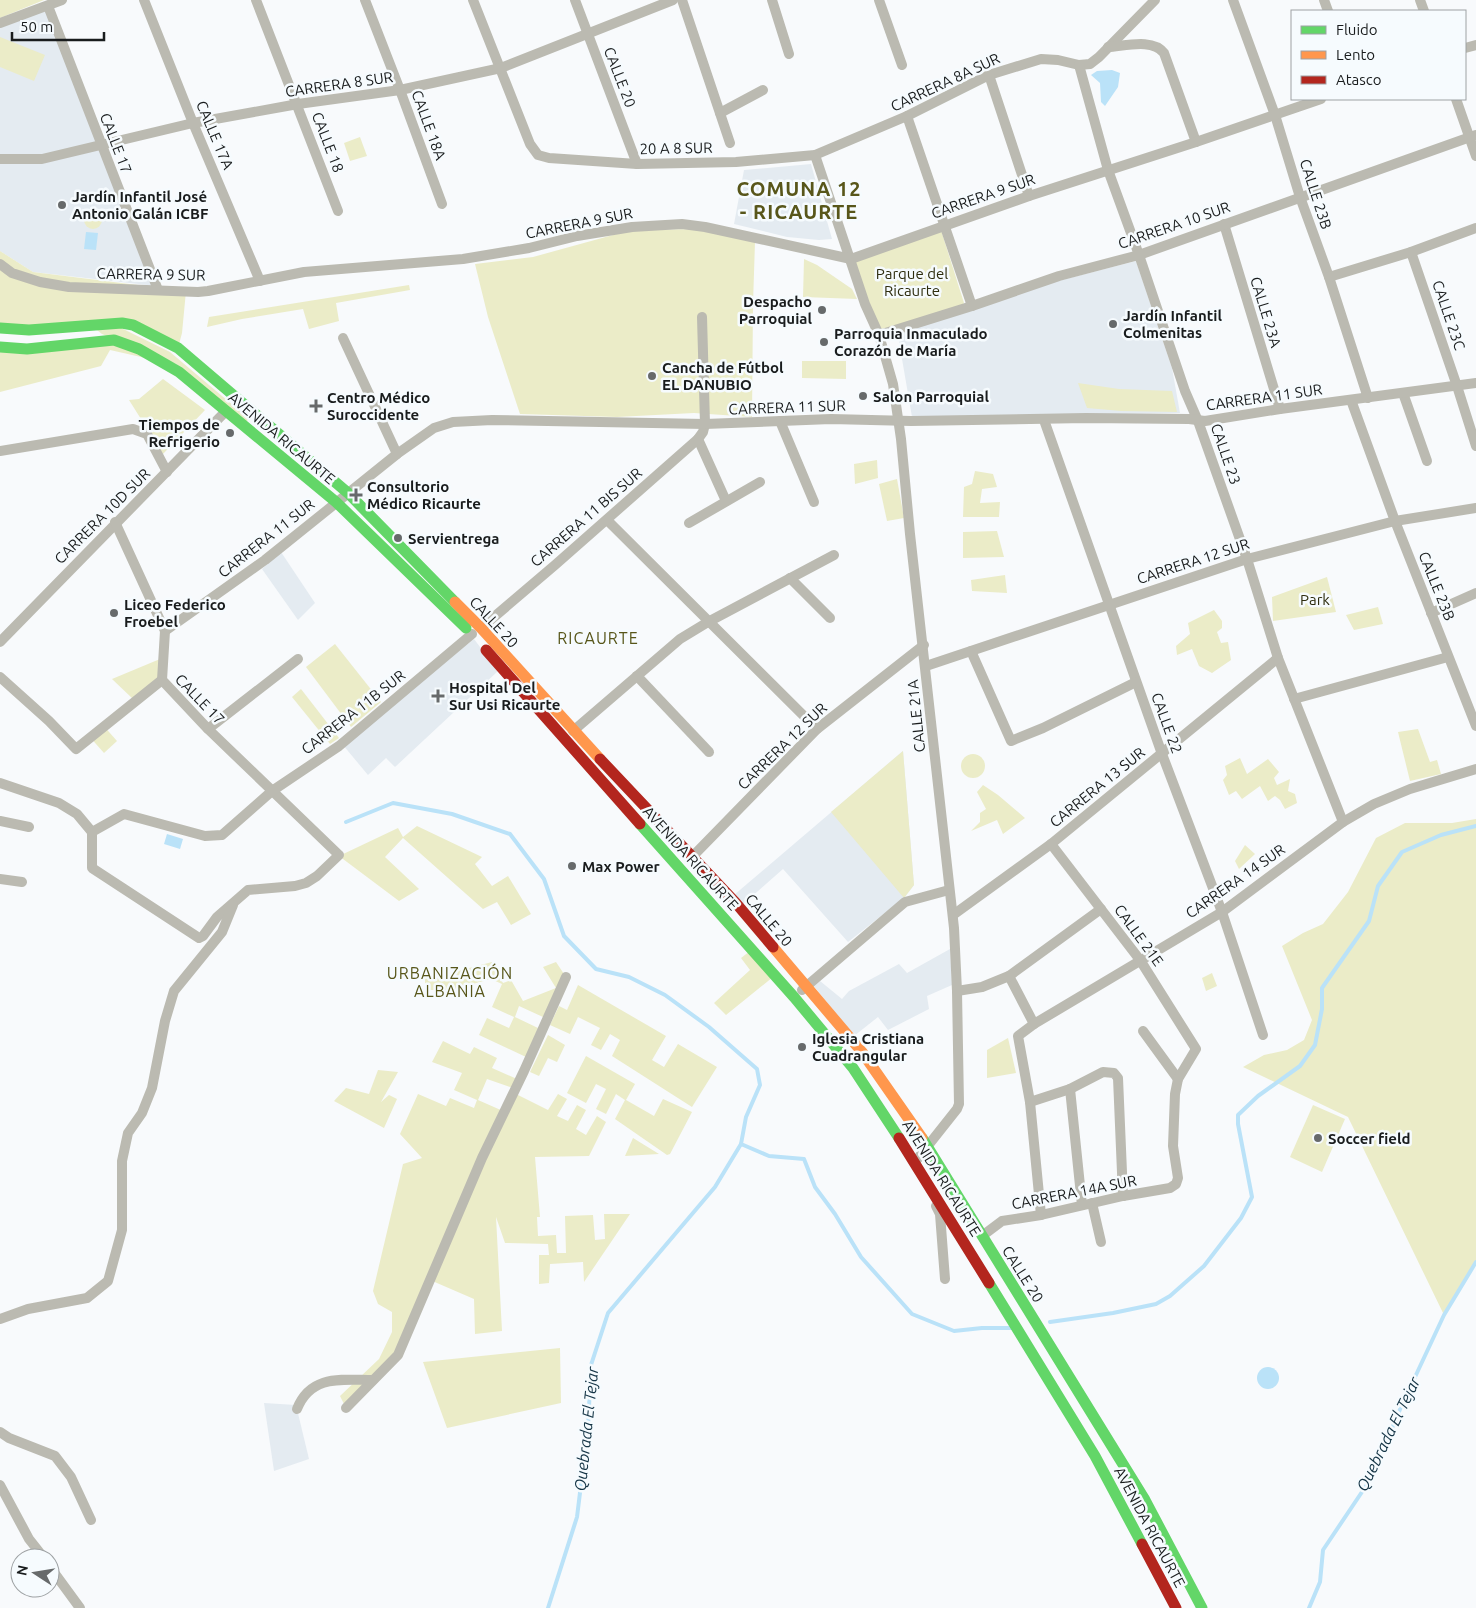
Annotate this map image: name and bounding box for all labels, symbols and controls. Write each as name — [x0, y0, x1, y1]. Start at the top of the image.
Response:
scale bar — [12, 10, 105, 42]
legend — [1291, 10, 1466, 100]
text: 50 m — [20, 18, 53, 35]
text: Fluido — [1336, 21, 1378, 38]
street label: CALLE 20 — [601, 44, 639, 110]
text: Lento — [1336, 46, 1375, 63]
street label: CARRERA 8A SUR — [888, 49, 1002, 115]
street label: CARRERA 8 SUR — [284, 68, 394, 100]
text: Atasco — [1336, 71, 1382, 88]
street label: CALLE 18A — [409, 88, 450, 162]
street label: CALLE 17A — [193, 98, 237, 172]
street label: CALLE 18 — [309, 109, 347, 175]
street label: CALLE 17 — [97, 110, 135, 176]
street label: 20 A 8 SUR — [639, 139, 713, 157]
street label: CALLE 23B — [1297, 157, 1335, 231]
street label: CARRERA 9 SUR — [929, 170, 1037, 222]
district label: COMUNA 12 - RICAURTE — [736, 177, 862, 223]
place label: Jardín Infantil José Antonio Galán ICBF — [72, 188, 208, 222]
street label: CARRERA 10 SUR — [1116, 198, 1232, 252]
marker: Jardín Infantil José Antonio Galán ICBF — [56, 199, 68, 211]
street label: CARRERA 9 SUR — [524, 204, 634, 242]
street label: CARRERA 9 SUR — [96, 265, 206, 283]
park label: Parque del Ricaurte — [876, 265, 948, 299]
street label: CALLE 23A — [1247, 275, 1285, 350]
street label: CALLE 23C — [1429, 278, 1469, 352]
place label: Despacho Parroquial — [739, 293, 812, 327]
marker: Despacho Parroquial — [816, 304, 828, 316]
place label: Jardín Infantil Colmenitas — [1123, 307, 1222, 341]
marker: Jardín Infantil Colmenitas — [1107, 318, 1119, 330]
place label: Parroquia Inmaculado Corazón de María — [834, 325, 988, 359]
marker: Parroquia Inmaculado Corazón de María — [818, 336, 830, 348]
place label: Cancha de Fútbol EL DANUBIO — [662, 359, 784, 393]
marker: Cancha de Fútbol EL DANUBIO — [646, 370, 658, 382]
street label: CARRERA 11 SUR — [1205, 380, 1323, 414]
street label: AVENIDA RICAURTE — [225, 388, 339, 488]
place label: Salon Parroquial — [873, 388, 989, 405]
place label: Centro Médico Suroccidente — [327, 389, 430, 423]
marker: Salon Parroquial — [857, 390, 869, 402]
street label: CARRERA 11 SUR — [728, 396, 846, 418]
marker: Centro Médico Suroccidente — [309, 399, 323, 413]
place label: Tiempos de Refrigerio — [139, 416, 220, 450]
street label: CALLE 23 — [1208, 421, 1244, 487]
marker: Tiempos de Refrigerio — [224, 427, 236, 439]
street label: CARRERA 11 BIS SUR — [527, 464, 645, 570]
street label: CARRERA 10D SUR — [51, 465, 153, 567]
place label: Consultorio Médico Ricaurte — [367, 478, 481, 512]
marker: Consultorio Médico Ricaurte — [349, 488, 363, 502]
street label: CARRERA 11 SUR — [215, 495, 317, 581]
place label: Servientrega — [408, 530, 500, 547]
marker: Servientrega — [392, 532, 404, 544]
street label: CARRERA 12 SUR — [1135, 535, 1251, 587]
street label: CALLE 23B — [1415, 549, 1459, 623]
park label: Park — [1300, 591, 1330, 608]
street label: CALLE 20 — [466, 593, 522, 651]
place label: Liceo Federico Froebel — [124, 596, 226, 630]
marker: Liceo Federico Froebel — [108, 607, 120, 619]
district label: RICAURTE — [557, 629, 639, 647]
street label: CARRERA 11B SUR — [298, 666, 408, 758]
street label: CALLE 17 — [172, 670, 228, 728]
place label: Hospital Del Sur Usi Ricaurte — [449, 679, 560, 713]
street label: CALLE 21A — [904, 679, 928, 753]
marker: Hospital Del Sur Usi Ricaurte — [431, 689, 445, 703]
street label: CALLE 22 — [1148, 690, 1186, 756]
street label: CARRERA 12 SUR — [734, 699, 830, 793]
street label: CARRERA 13 SUR — [1046, 744, 1148, 830]
street label: AVENIDA RICAURTE — [640, 803, 742, 913]
street label: CARRERA 14 SUR — [1182, 840, 1288, 922]
place label: Max Power — [582, 858, 661, 875]
marker: Max Power — [566, 860, 578, 872]
street label: CALLE 20 — [742, 890, 796, 950]
street label: CALLE 21E — [1111, 901, 1167, 969]
district label: URBANIZACIÓN ALBANIA — [387, 963, 513, 1000]
place label: Iglesia Cristiana Cuadrangular — [812, 1030, 924, 1064]
marker: Iglesia Cristiana Cuadrangular — [796, 1041, 808, 1053]
street label: AVENIDA RICAURTE — [899, 1117, 985, 1239]
place label: Soccer field — [1328, 1130, 1411, 1147]
marker: Soccer field — [1312, 1132, 1324, 1144]
street label: CARRERA 14A SUR — [1010, 1172, 1138, 1212]
street label: CALLE 20 — [999, 1243, 1047, 1305]
water label: Quebrada El Tejar — [571, 1365, 603, 1492]
water label: Quebrada El Tejar — [1353, 1373, 1425, 1495]
street label: AVENIDA RICAURTE — [1111, 1464, 1189, 1590]
north arrow — [10, 1548, 60, 1598]
text: N — [13, 1564, 31, 1577]

